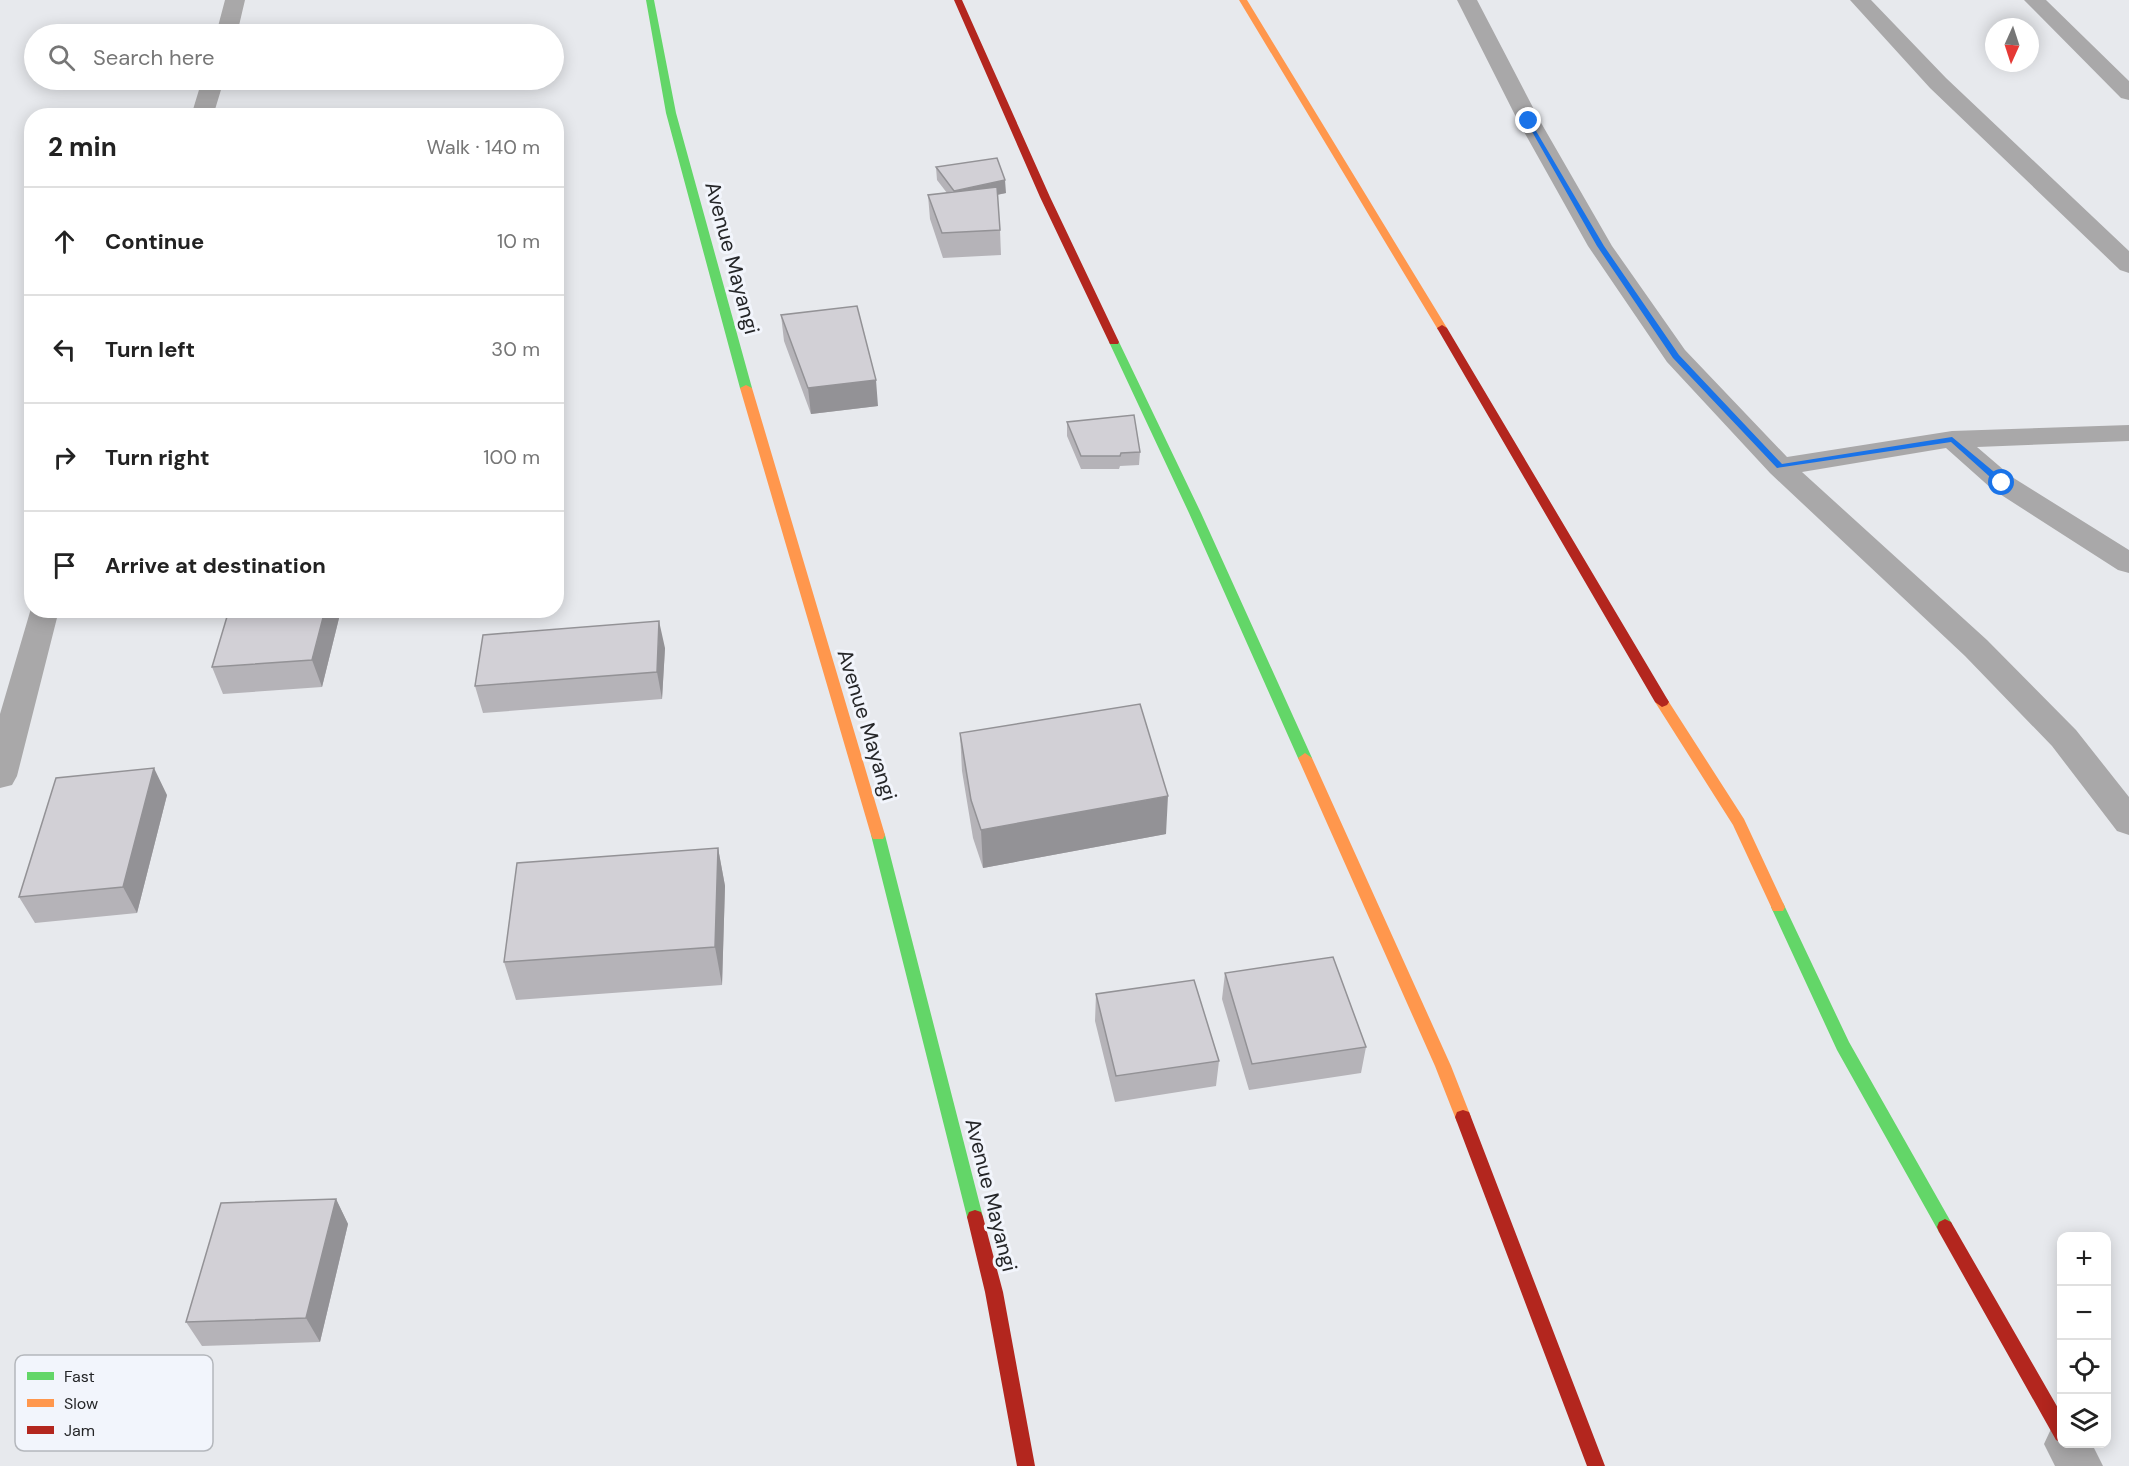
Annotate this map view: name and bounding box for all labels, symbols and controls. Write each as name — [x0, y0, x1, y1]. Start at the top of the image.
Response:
north arrow — [1985, 18, 2039, 72]
search box — [24, 24, 564, 90]
icon: search — [45, 41, 78, 74]
text: Search here — [93, 43, 214, 72]
route end — [1515, 107, 1541, 133]
text: 2 min — [48, 130, 117, 164]
text: Walk · 140 m — [426, 134, 540, 160]
street label: Avenue Mayangi — [698, 179, 766, 337]
icon: ahead — [48, 225, 81, 258]
text: Continue — [105, 227, 204, 256]
text: 10 m — [497, 228, 540, 254]
icon: left — [48, 333, 81, 366]
text: Turn left — [105, 335, 195, 364]
text: 30 m — [491, 336, 540, 362]
icon: right — [48, 441, 81, 474]
text: Turn right — [105, 443, 210, 472]
text: 100 m — [483, 444, 540, 470]
route start — [1988, 469, 2014, 495]
icon: arrive — [48, 549, 81, 582]
text: Arrive at destination — [105, 551, 326, 580]
street label: Avenue Mayangi — [831, 646, 903, 804]
street label: Avenue Mayangi — [958, 1115, 1024, 1275]
map controls — [2057, 1232, 2111, 1448]
button: + — [2057, 1232, 2111, 1286]
button: − — [2057, 1286, 2111, 1340]
button: locate — [2057, 1340, 2111, 1394]
legend — [15, 1355, 213, 1451]
text: Fast — [64, 1366, 95, 1387]
text: Slow — [64, 1393, 98, 1414]
button: layers — [2057, 1394, 2111, 1448]
text: Jam — [64, 1420, 95, 1441]

